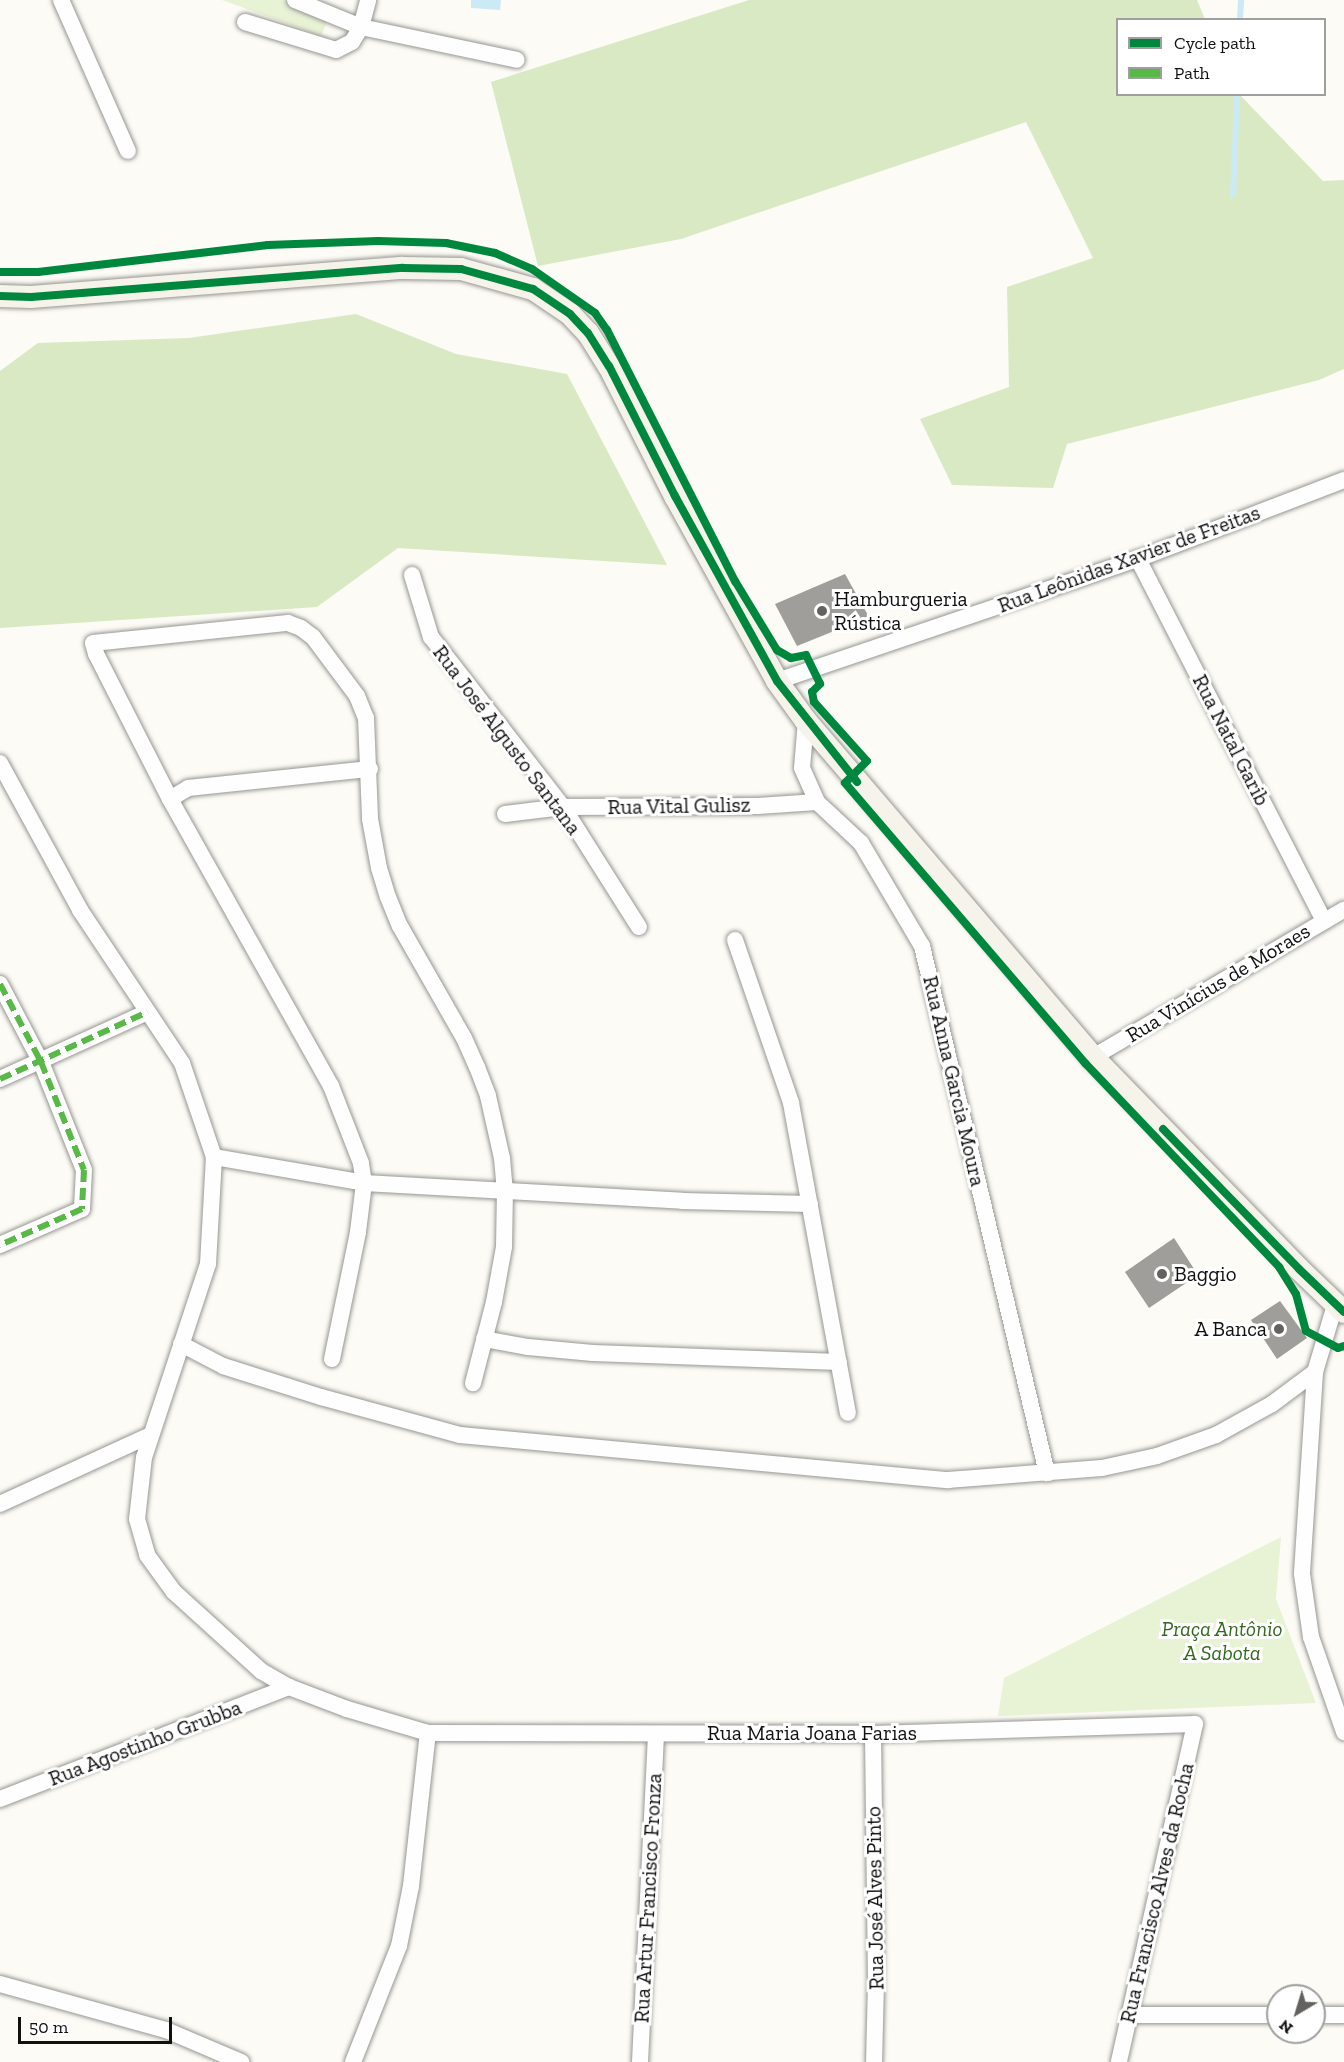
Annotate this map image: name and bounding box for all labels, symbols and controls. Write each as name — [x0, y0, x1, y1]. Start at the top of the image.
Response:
legend — [1116, 18, 1326, 96]
text: Cycle path — [1174, 32, 1256, 54]
text: Path — [1174, 62, 1210, 84]
street label: Rua Leônidas Xavier de Freitas — [994, 500, 1264, 618]
place label: Hamburgueria Rústica — [834, 586, 968, 636]
marker: Hamburgueria Rústica — [815, 604, 829, 618]
street label: Rua José Algusto Santana — [427, 640, 587, 840]
street label: Rua Natal Garib — [1187, 670, 1275, 810]
street label: Rua Vital Gulisz — [607, 792, 751, 820]
street label: Rua Vinícius de Moraes — [1121, 918, 1315, 1048]
street label: Rua Anna Garcia Moura — [917, 973, 991, 1189]
place label: Baggio — [1174, 1261, 1236, 1287]
marker: Baggio — [1155, 1267, 1169, 1281]
place label: A Banca — [1194, 1316, 1267, 1342]
marker: A Banca — [1272, 1322, 1286, 1336]
park label: Praça Antônio A Sabota — [1161, 1616, 1283, 1666]
street label: Rua Agostinho Grubba — [45, 1694, 245, 1792]
street label: Rua Maria Joana Farias — [707, 1720, 917, 1746]
street label: Rua Francisco Alves da Rocha — [1115, 1760, 1199, 2026]
street label: Rua Artur Francisco Fronza — [629, 1772, 667, 2024]
street label: Rua José Alves Pinto — [861, 1805, 889, 1991]
north arrow — [1266, 1984, 1326, 2044]
scale bar — [21, 2005, 176, 2043]
text: 50 m — [29, 2016, 68, 2038]
text: N — [1275, 2016, 1296, 2038]

